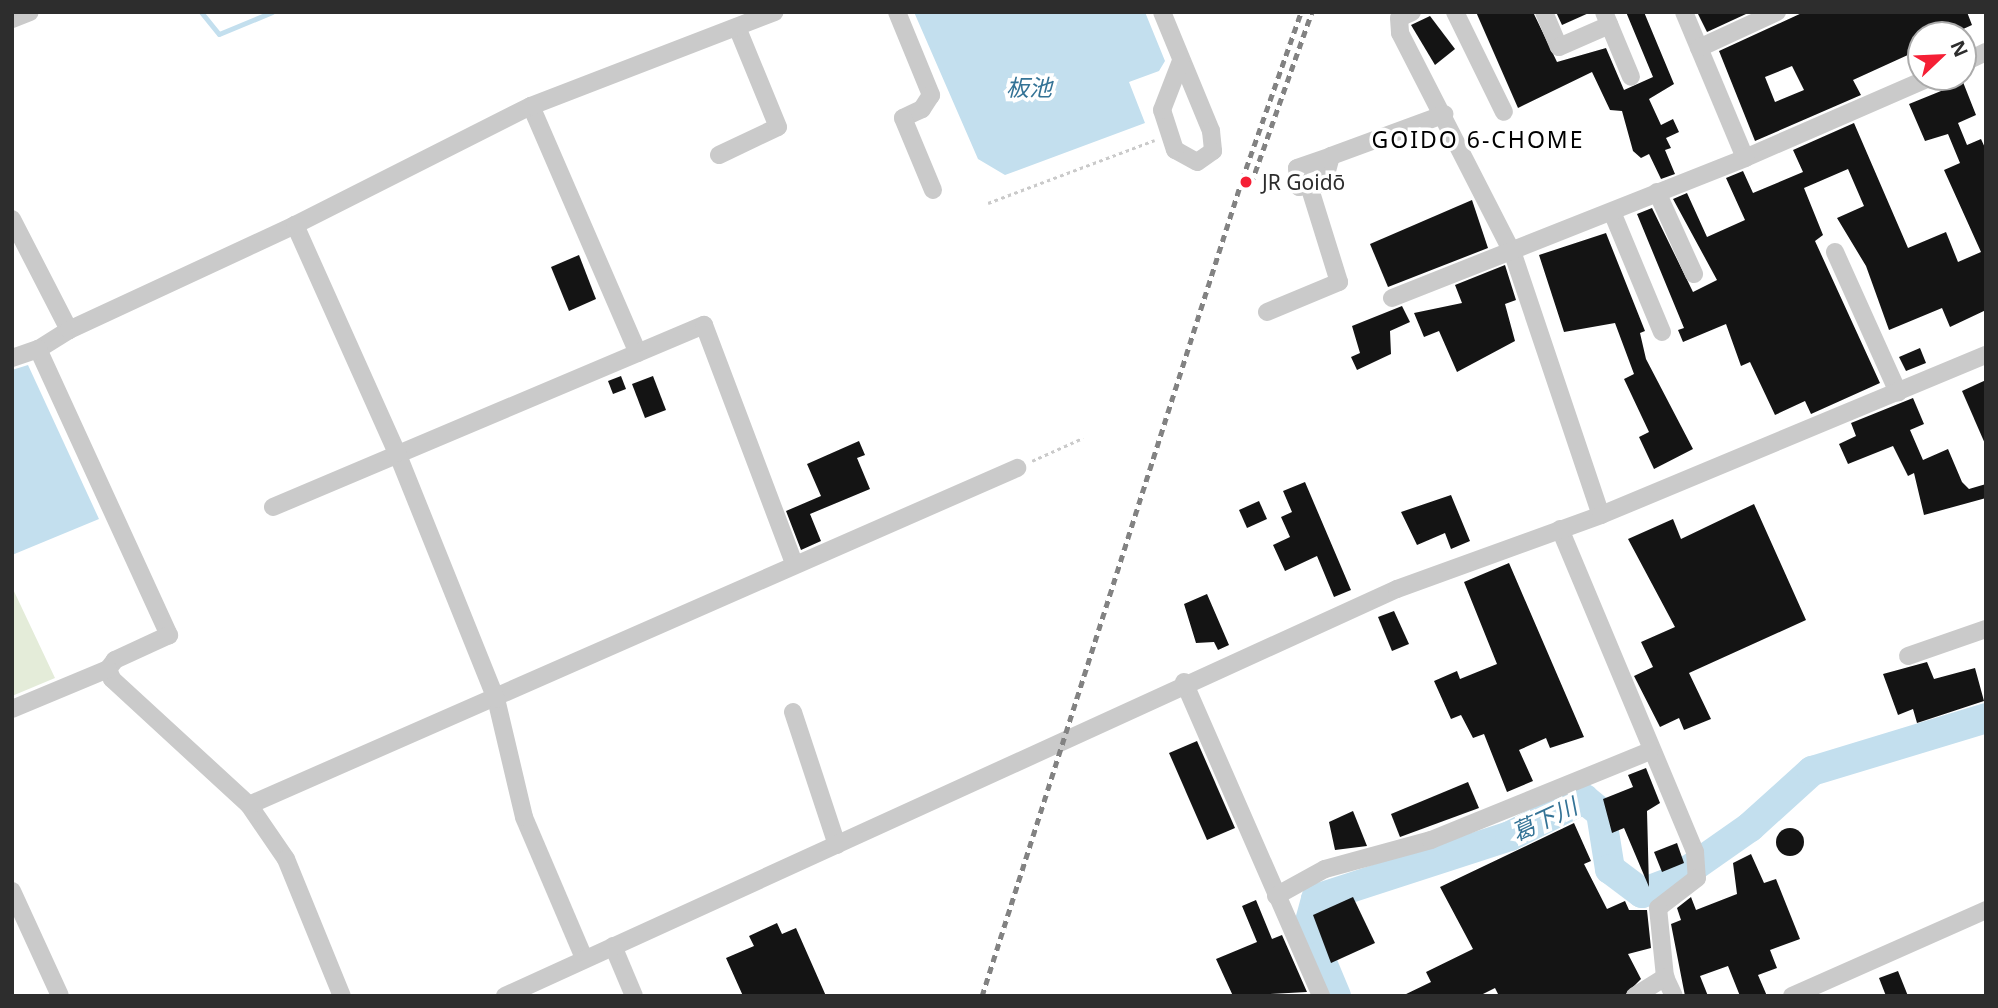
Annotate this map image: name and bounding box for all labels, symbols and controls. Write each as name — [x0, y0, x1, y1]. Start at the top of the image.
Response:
north arrow — [1907, 21, 1977, 91]
text: N — [1945, 36, 1974, 61]
water label: 板池 — [1006, 73, 1052, 101]
district label: GOIDO 6-CHOME — [1373, 125, 1583, 153]
place label: JR Goidō — [1262, 169, 1345, 195]
marker: JR Goidō — [1236, 172, 1256, 192]
water label: 葛下川 — [1507, 792, 1581, 846]

